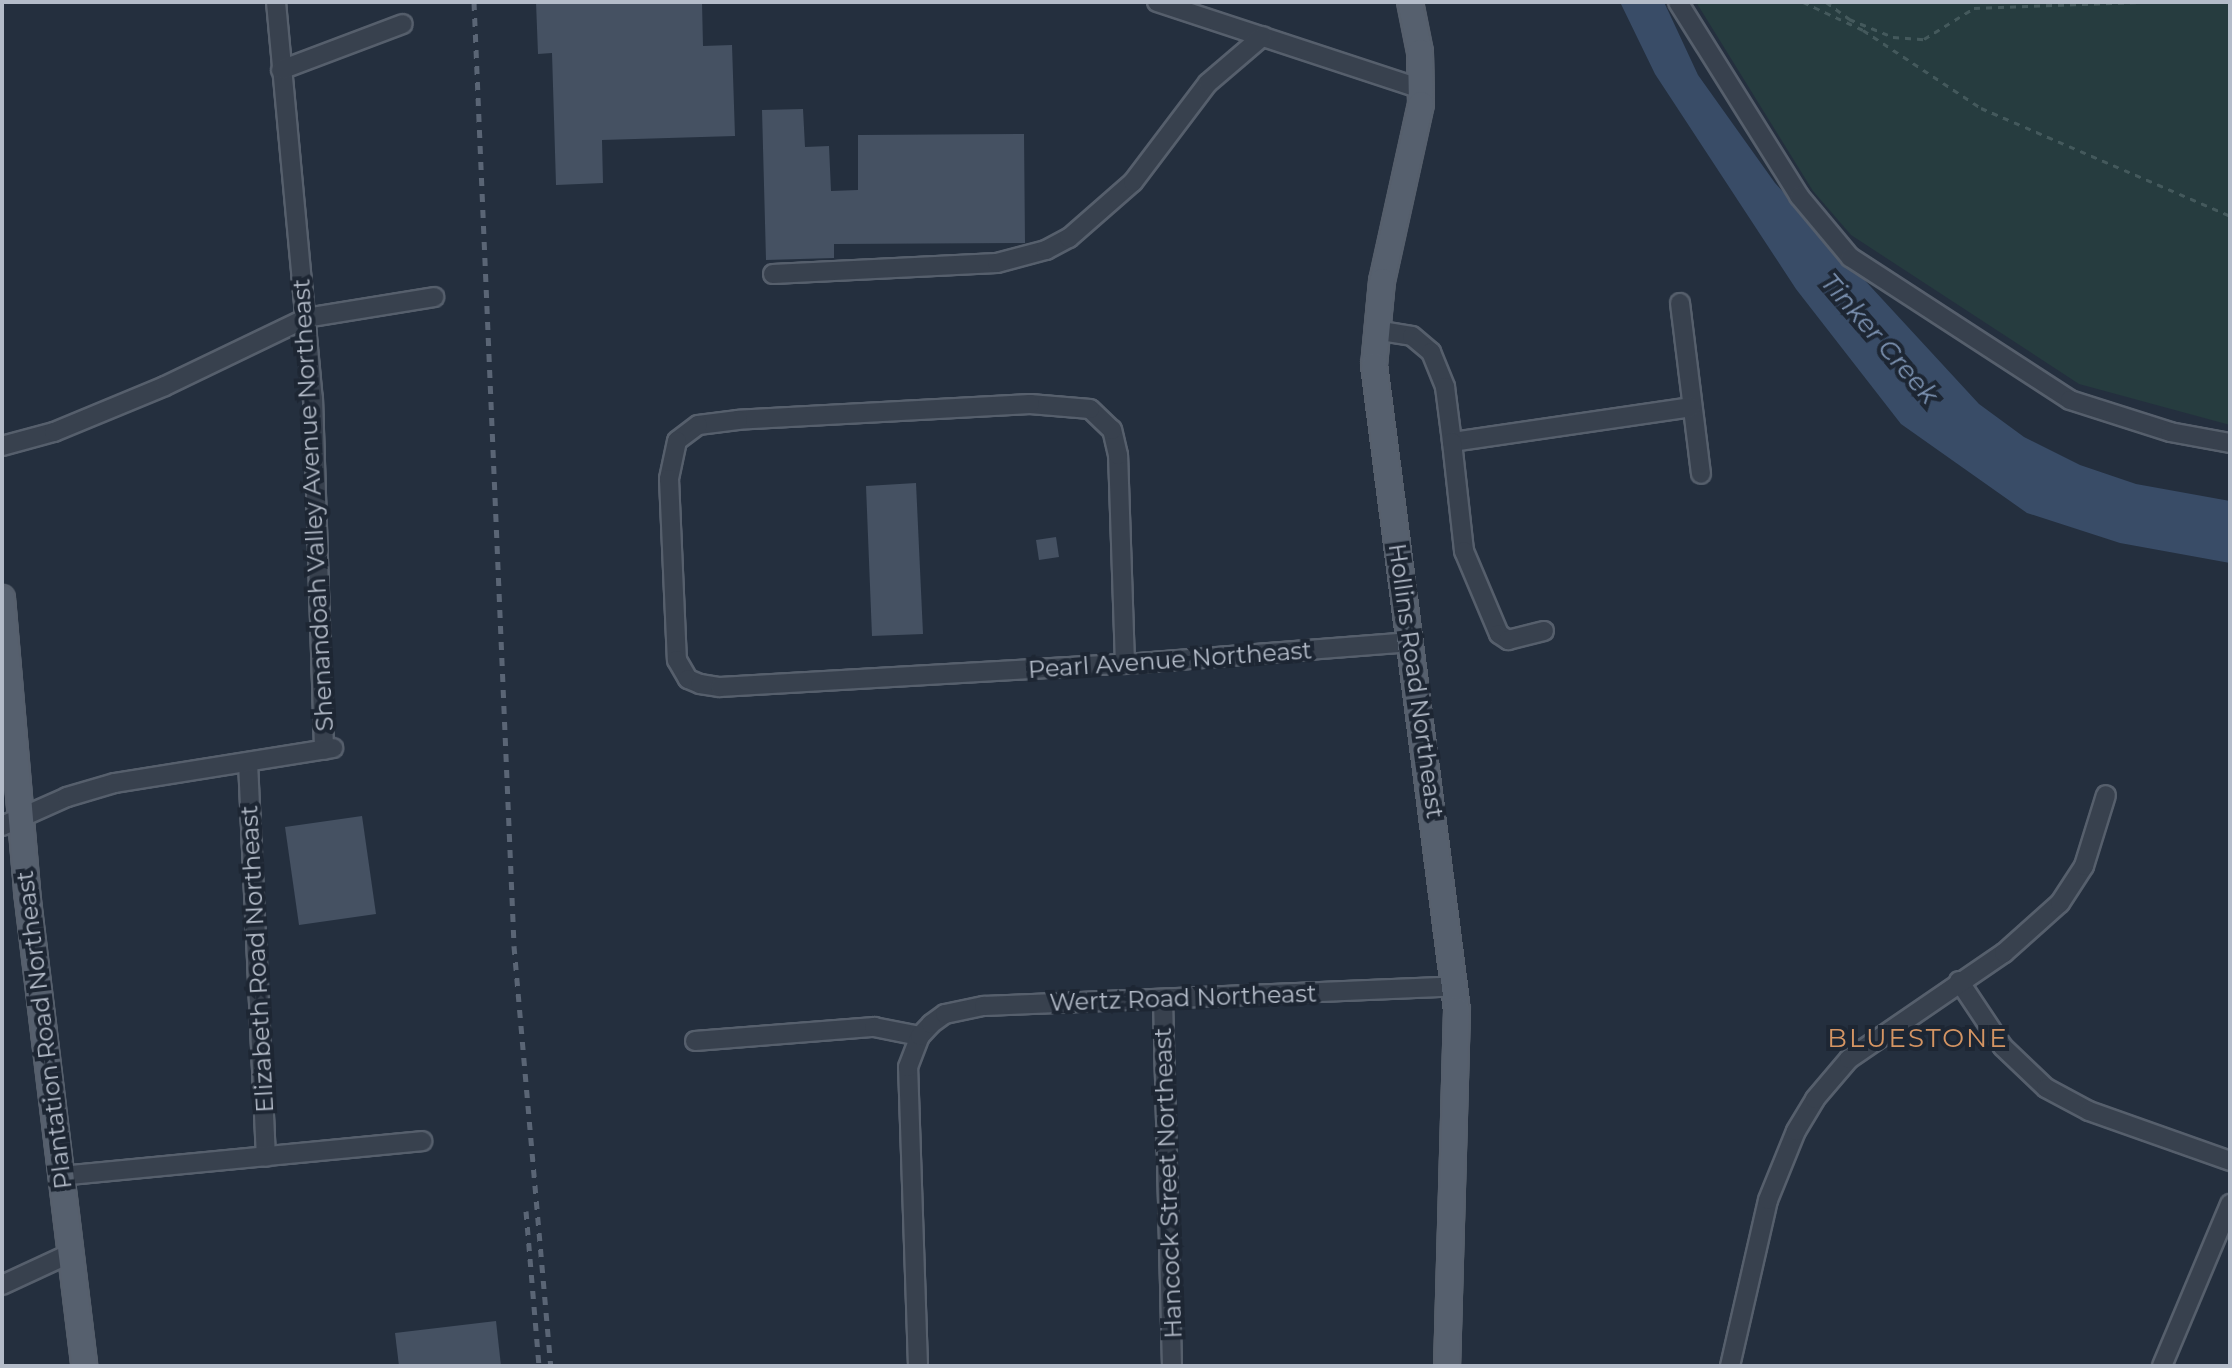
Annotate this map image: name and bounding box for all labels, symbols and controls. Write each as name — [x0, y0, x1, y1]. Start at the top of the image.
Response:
water label: Tinker Creek — [1814, 267, 1944, 411]
street label: Shenandoah Valley Avenue Northeast — [287, 278, 339, 732]
street label: Hollins Road Northeast — [1382, 542, 1450, 820]
street label: Pearl Avenue Northeast — [1027, 636, 1313, 684]
street label: Elizabeth Road Northeast — [235, 805, 279, 1113]
street label: Plantation Road Northeast — [10, 869, 78, 1191]
street label: Wertz Road Northeast — [1049, 979, 1317, 1017]
district label: BLUESTONE — [1827, 1023, 2009, 1055]
street label: Hancock Street Northeast — [1148, 1027, 1188, 1339]

